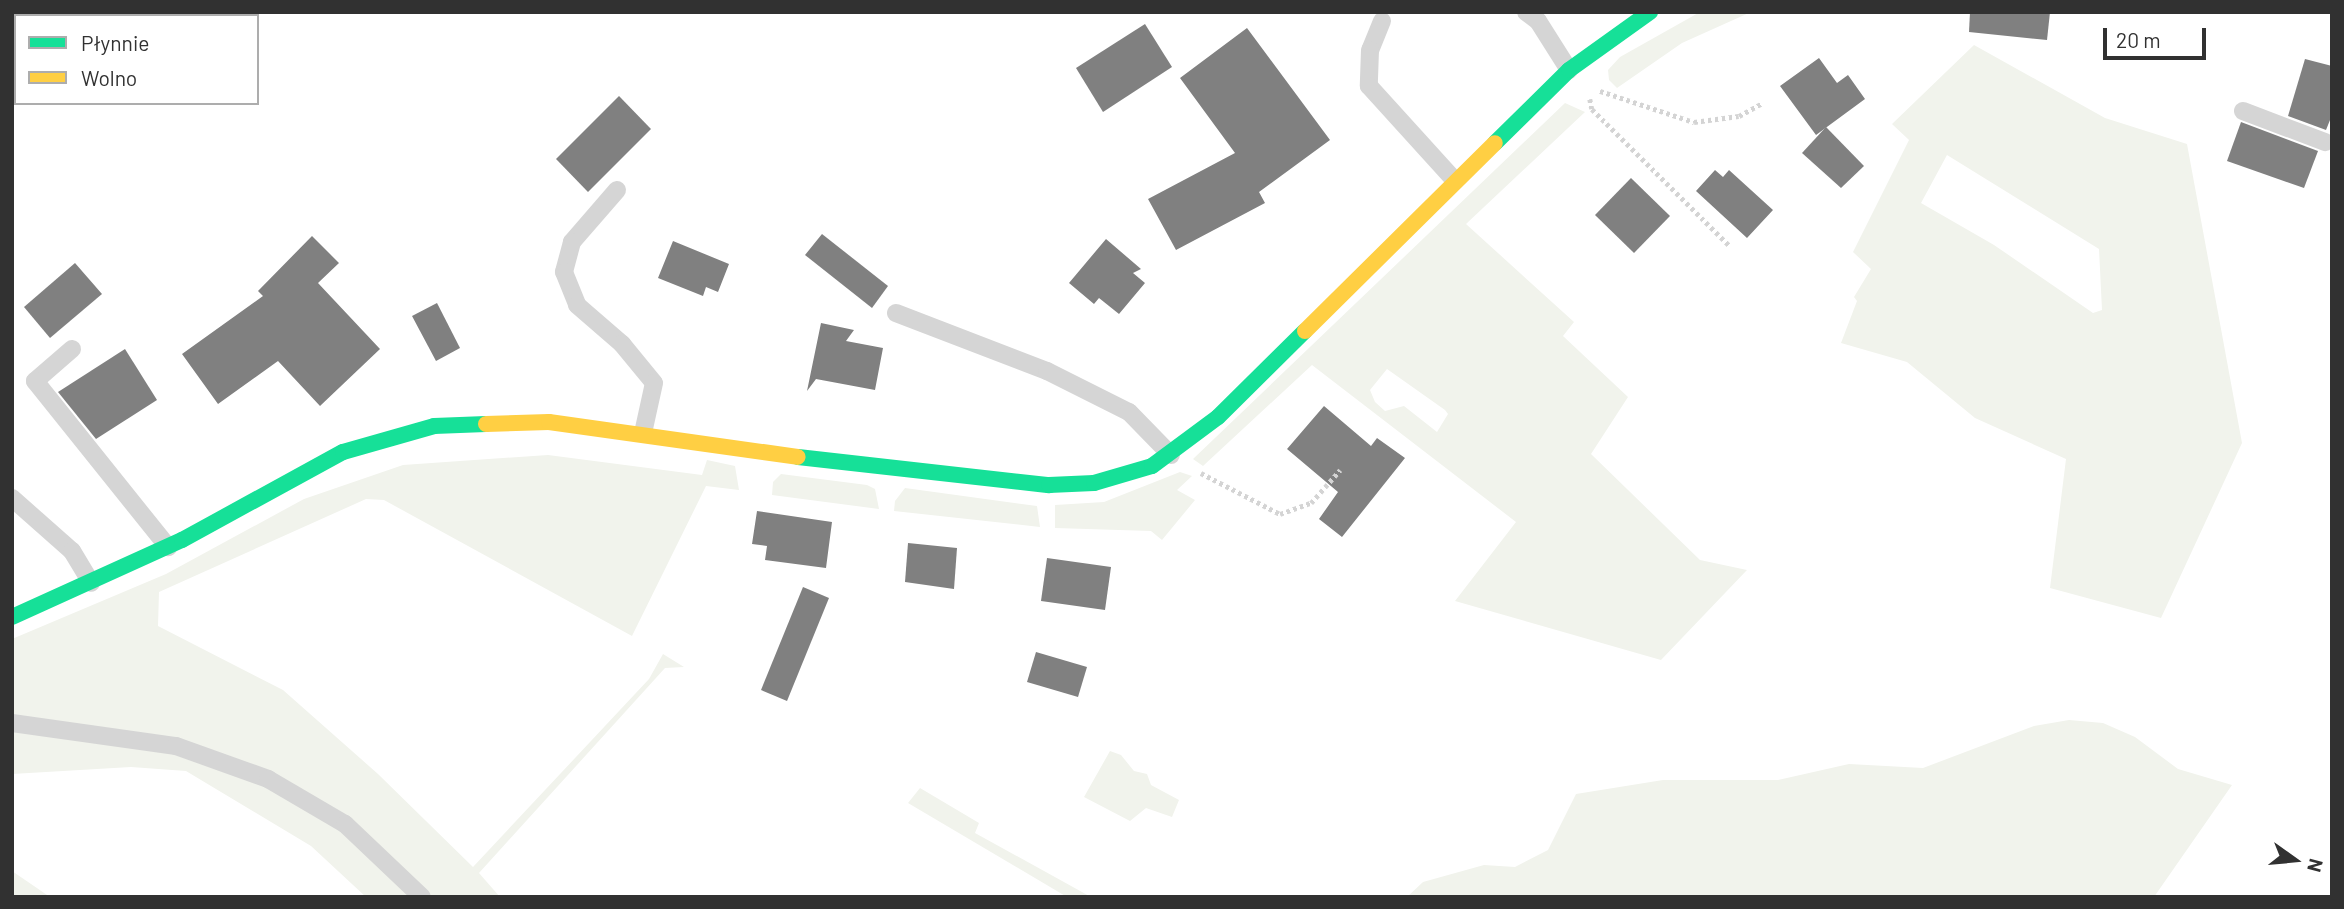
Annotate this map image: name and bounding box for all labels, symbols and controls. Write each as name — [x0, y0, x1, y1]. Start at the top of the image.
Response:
legend — [14, 14, 259, 105]
scale bar — [2106, 14, 2209, 58]
text: 20 m — [2116, 27, 2161, 52]
text: Płynnie — [81, 30, 149, 55]
text: Wolno — [81, 65, 137, 90]
north arrow — [2260, 825, 2330, 895]
text: N — [2303, 856, 2329, 875]

